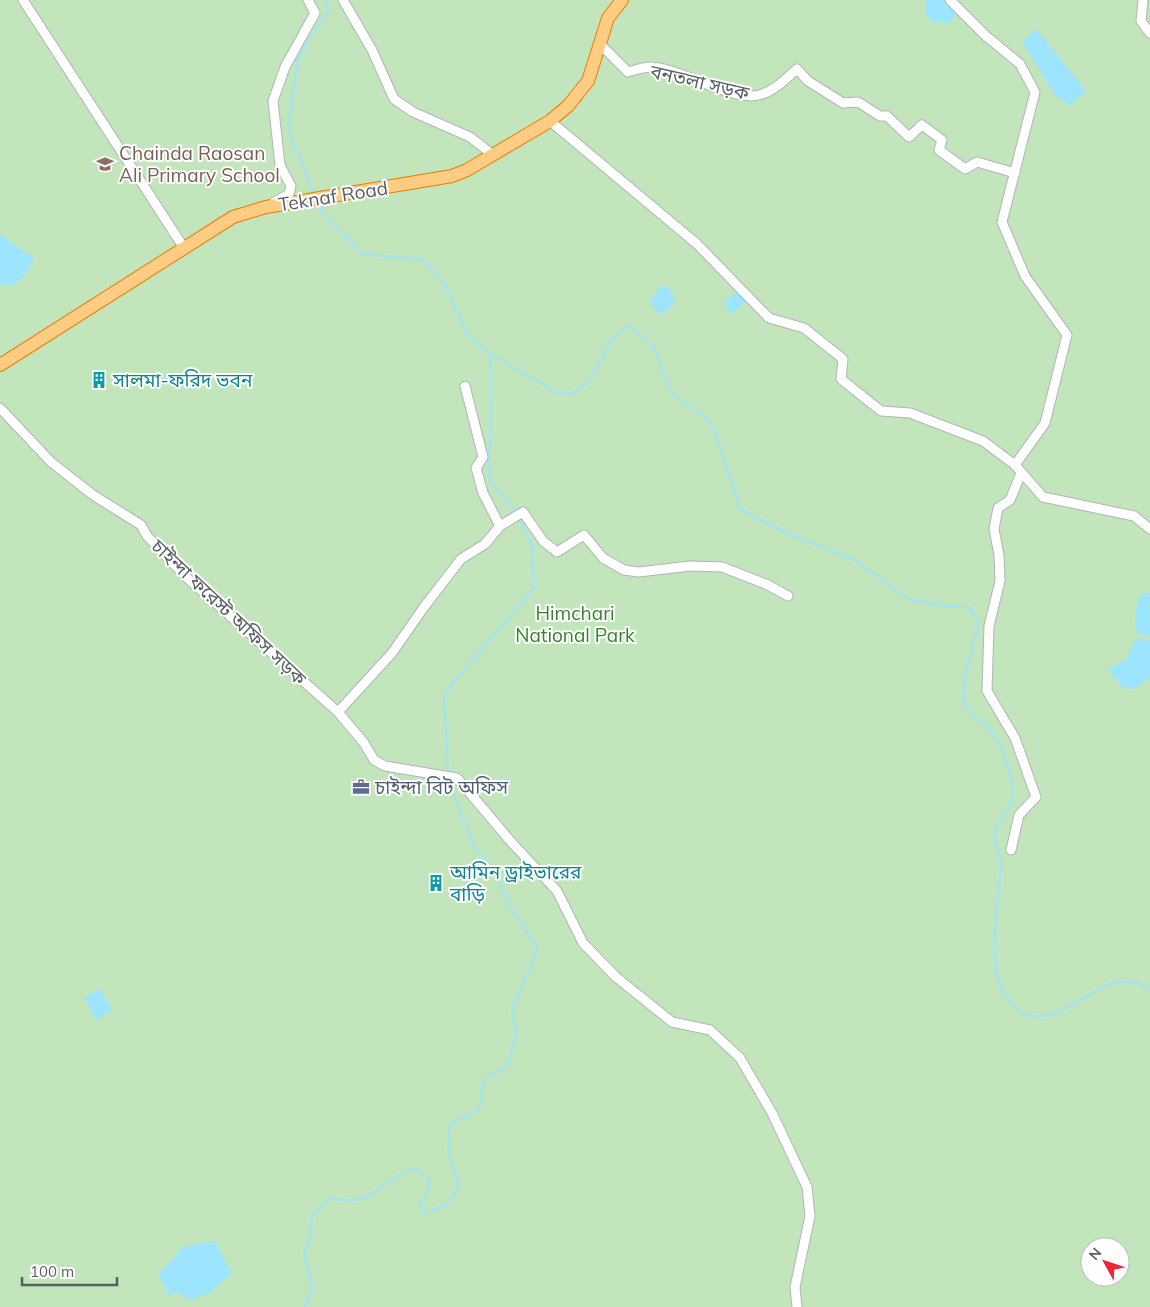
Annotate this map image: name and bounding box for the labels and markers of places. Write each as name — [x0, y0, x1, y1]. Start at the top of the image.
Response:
place label: Chainda Raosan Ali Primary School — [119, 141, 280, 187]
school or university icon: Chainda Raosan Ali Primary School — [95, 154, 115, 174]
place label: সালমা-ফরিদ ভবন — [112, 368, 253, 392]
building icon: সালমা-ফরিদ ভবন — [89, 370, 109, 390]
place label: চাইন্দা বিট অফিস — [374, 775, 509, 799]
office icon: চাইন্দা বিট অফিস — [351, 777, 371, 797]
place label: আমিন ড্রাইভারের বাড়ি — [449, 860, 582, 906]
building icon: আমিন ড্রাইভারের বাড়ি — [426, 873, 446, 893]

